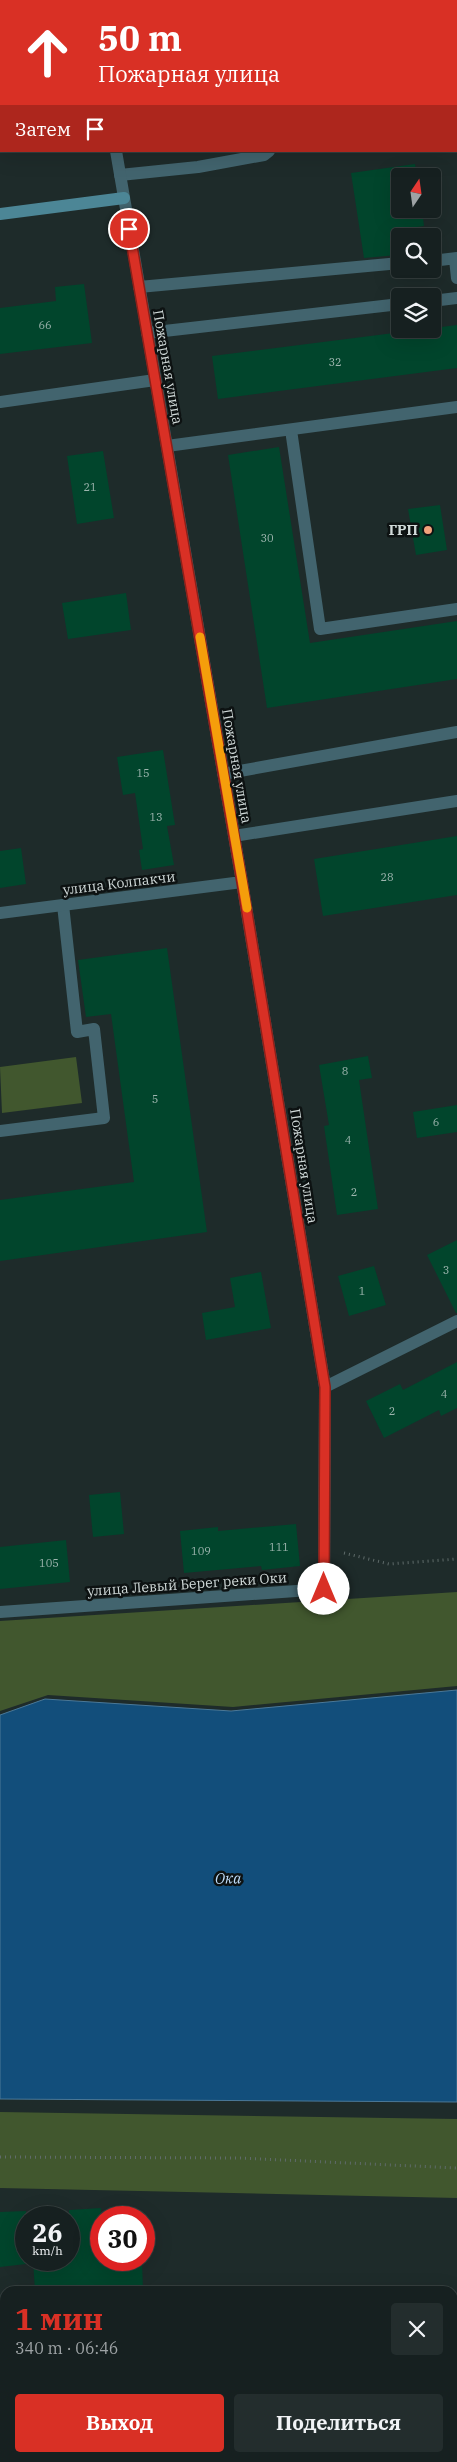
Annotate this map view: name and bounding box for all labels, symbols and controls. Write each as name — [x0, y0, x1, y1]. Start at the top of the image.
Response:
text: 50 m — [98, 15, 182, 61]
icon: ahead — [15, 20, 80, 85]
text: Пожарная улица — [98, 59, 280, 88]
icon: arrive — [81, 115, 109, 143]
text: Затем — [15, 117, 71, 141]
north arrow — [391, 168, 441, 218]
map controls — [391, 168, 441, 338]
pin — [108, 208, 150, 250]
icon: arrive — [115, 215, 143, 243]
button: search — [391, 228, 441, 278]
button: layers — [391, 288, 441, 338]
street label: Пожарная улица — [149, 308, 187, 426]
house number: 66 — [38, 318, 52, 332]
house number: 32 — [328, 355, 342, 369]
house number: 21 — [83, 480, 97, 494]
place label: ГРП — [389, 521, 418, 539]
marker: ГРП — [422, 524, 434, 536]
house number: 30 — [260, 531, 274, 545]
street label: Пожарная улица — [218, 707, 256, 825]
house number: 15 — [136, 766, 150, 780]
house number: 13 — [149, 810, 163, 824]
street label: улица Колпакчи — [62, 867, 176, 899]
house number: 28 — [380, 870, 394, 884]
house number: 8 — [342, 1064, 348, 1078]
house number: 5 — [152, 1092, 158, 1106]
street label: Пожарная улица — [286, 1107, 322, 1225]
house number: 6 — [433, 1115, 439, 1129]
house number: 4 — [345, 1133, 352, 1147]
house number: 2 — [351, 1185, 357, 1199]
house number: 3 — [443, 1263, 449, 1277]
house number: 1 — [359, 1284, 365, 1298]
house number: 4 — [441, 1387, 448, 1401]
house number: 2 — [389, 1404, 395, 1418]
house number: 111 — [269, 1540, 289, 1554]
house number: 109 — [191, 1544, 211, 1558]
house number: 105 — [39, 1556, 59, 1570]
position arrow — [297, 1562, 349, 1614]
street label: улица Левый Берег реки Оки — [87, 1568, 287, 1600]
water label: Ока — [215, 1868, 242, 1888]
speed limit sign: 30 — [90, 2206, 155, 2271]
text: 26 — [32, 2216, 63, 2249]
text: km/h — [32, 2243, 63, 2258]
text: 1 мин — [15, 2299, 103, 2338]
button: close — [391, 2303, 443, 2355]
text: 340 m · 06:46 — [15, 2338, 118, 2358]
button: Выход — [15, 2394, 224, 2452]
button: Поделиться — [234, 2394, 443, 2452]

